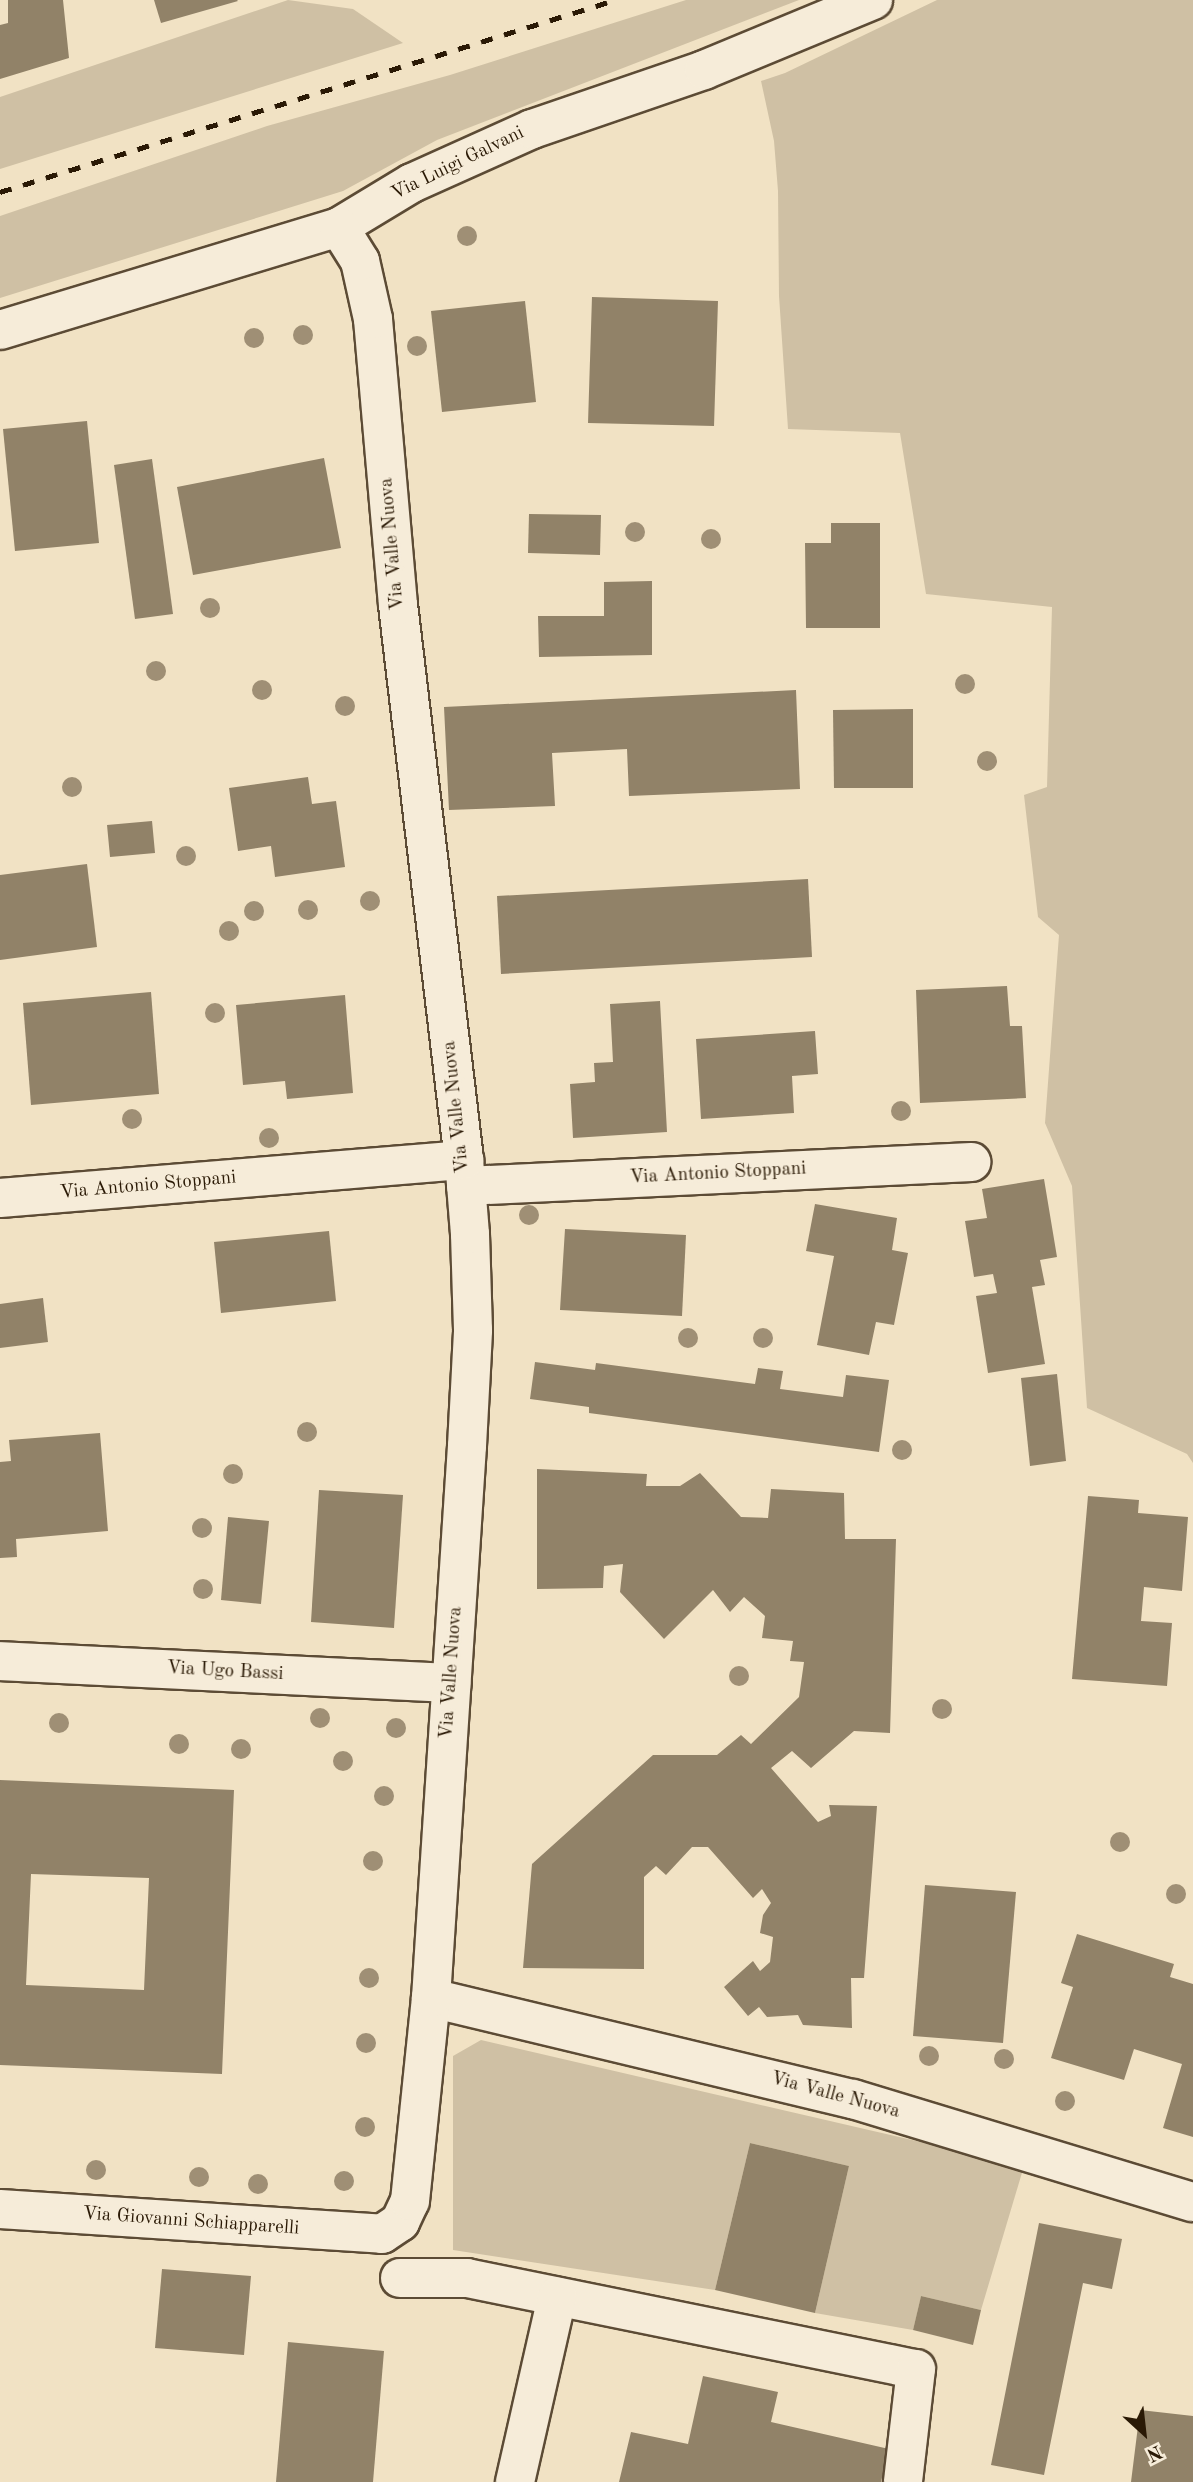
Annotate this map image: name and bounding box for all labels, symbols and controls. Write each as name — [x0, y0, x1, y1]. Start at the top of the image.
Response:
street label: Via Luigi Galvani — [388, 122, 528, 206]
street label: Via Valle Nuova — [376, 477, 410, 611]
street label: Via Valle Nuova — [439, 1040, 475, 1174]
street label: Via Antonio Stoppani — [629, 1158, 807, 1190]
street label: Via Antonio Stoppani — [59, 1167, 237, 1205]
street label: Via Valle Nuova — [436, 1606, 468, 1740]
street label: Via Ugo Bassi — [166, 1658, 284, 1686]
street label: Via Valle Nuova — [768, 2068, 902, 2124]
street label: Via Giovanni Schiapparelli — [82, 2203, 300, 2241]
north arrow — [1109, 2398, 1179, 2468]
text: N — [1143, 2440, 1165, 2464]

